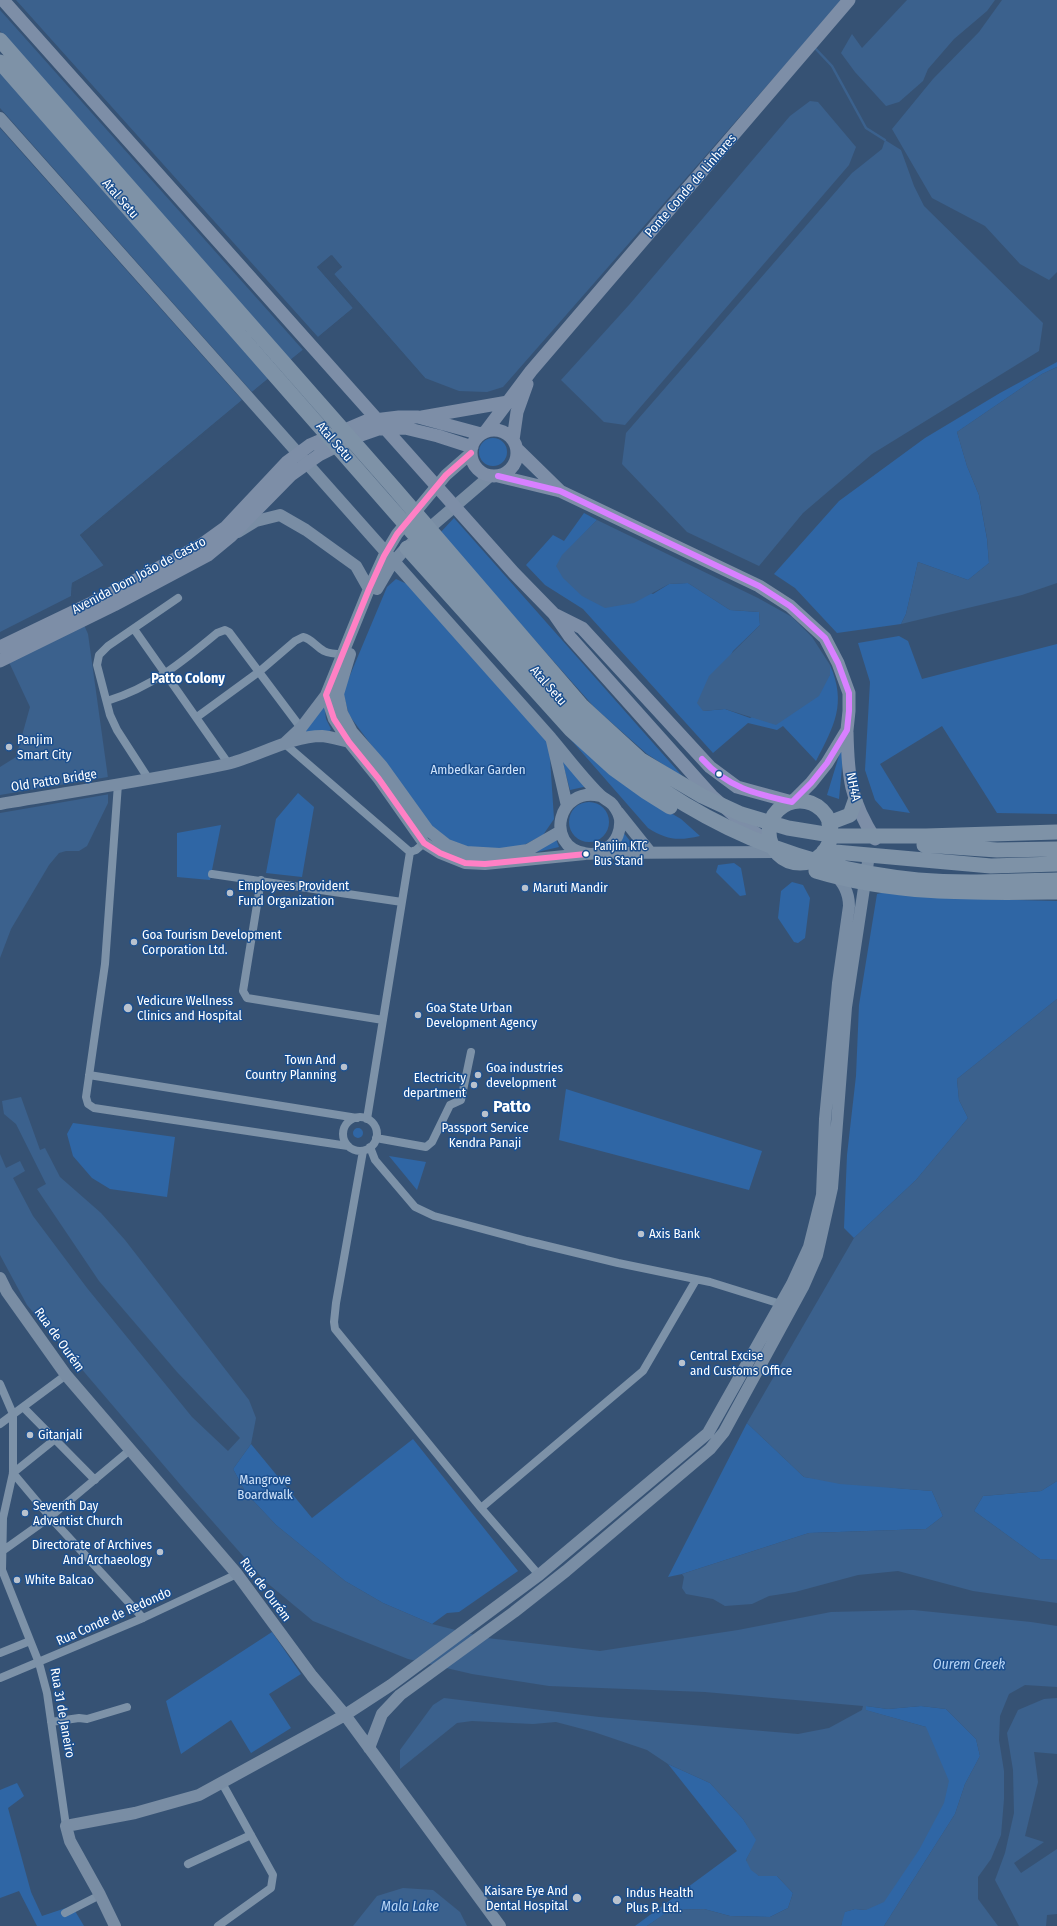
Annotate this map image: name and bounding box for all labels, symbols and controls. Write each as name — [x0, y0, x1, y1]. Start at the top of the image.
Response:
street label: Ponte Conde de Linhares — [642, 131, 740, 241]
street label: Atal Setu — [98, 176, 142, 222]
street label: Atal Setu — [312, 419, 356, 465]
street label: Avenida Dom João de Castro — [69, 534, 209, 618]
street label: Atal Setu — [526, 663, 570, 709]
district label: Patto Colony — [151, 671, 225, 687]
place label: Panjim Smart City — [17, 732, 72, 763]
marker: Panjim Smart City — [4, 742, 14, 752]
park label: Ambedkar Garden — [430, 762, 526, 778]
street label: Old Patto Bridge — [10, 767, 98, 795]
unlabelled marker — [714, 769, 724, 779]
street label: NH4A — [842, 771, 864, 803]
place label: Panjim KTC Bus Stand — [594, 840, 648, 868]
marker: Panjim KTC Bus Stand — [581, 849, 591, 859]
place label: Employees Provident Fund Organization — [238, 878, 349, 909]
place label: Maruti Mandir — [533, 880, 608, 896]
marker: Maruti Mandir — [520, 883, 530, 893]
marker: Employees Provident Fund Organization — [225, 888, 235, 898]
place label: Goa Tourism Development Corporation Ltd. — [142, 927, 282, 958]
marker: Goa Tourism Development Corporation Ltd. — [129, 937, 139, 947]
place label: Vedicure Wellness Clinics and Hospital — [137, 993, 242, 1024]
place label: Goa State Urban Development Agency — [426, 1000, 537, 1031]
marker: Vedicure Wellness Clinics and Hospital — [122, 1002, 134, 1014]
marker: Goa State Urban Development Agency — [413, 1010, 423, 1020]
place label: Town And Country Planning — [245, 1052, 336, 1083]
place label: Goa industries development — [486, 1060, 563, 1091]
marker: Town And Country Planning — [339, 1062, 349, 1072]
place label: Electricity department — [403, 1070, 466, 1101]
marker: Goa industries development — [473, 1070, 483, 1080]
marker: Electricity department — [469, 1080, 479, 1090]
district label: Patto — [493, 1097, 531, 1117]
marker: Passport Service Kendra Panaji — [480, 1109, 490, 1119]
place label: Passport Service Kendra Panaji — [441, 1120, 529, 1151]
place label: Axis Bank — [649, 1226, 700, 1242]
marker: Axis Bank — [636, 1229, 646, 1239]
street label: Rua de Ourém — [31, 1305, 87, 1375]
place label: Central Excise and Customs Office — [690, 1348, 792, 1379]
marker: Central Excise and Customs Office — [677, 1358, 687, 1368]
place label: Gitanjali — [38, 1427, 82, 1443]
marker: Gitanjali — [25, 1430, 35, 1440]
park label: Mangrove Boardwalk — [237, 1472, 293, 1503]
place label: Seventh Day Adventist Church — [33, 1498, 123, 1529]
marker: Seventh Day Adventist Church — [20, 1508, 30, 1518]
place label: Directorate of Archives And Archaeology — [32, 1537, 152, 1568]
marker: Directorate of Archives And Archaeology — [155, 1547, 165, 1557]
street label: Rua de Ourém — [236, 1555, 294, 1625]
place label: White Balcao — [25, 1572, 94, 1588]
marker: White Balcao — [12, 1575, 22, 1585]
street label: Rua Conde de Redondo — [54, 1585, 174, 1649]
water label: Ourem Creek — [933, 1657, 1005, 1673]
street label: Rua 31 de Janeiro — [46, 1667, 78, 1759]
place label: Kaisare Eye And Dental Hospital — [484, 1883, 568, 1914]
place label: Indus Health Plus P. Ltd. — [626, 1885, 694, 1916]
marker: Kaisare Eye And Dental Hospital — [571, 1892, 583, 1904]
marker: Indus Health Plus P. Ltd. — [611, 1894, 623, 1906]
water label: Mala Lake — [381, 1899, 439, 1915]

